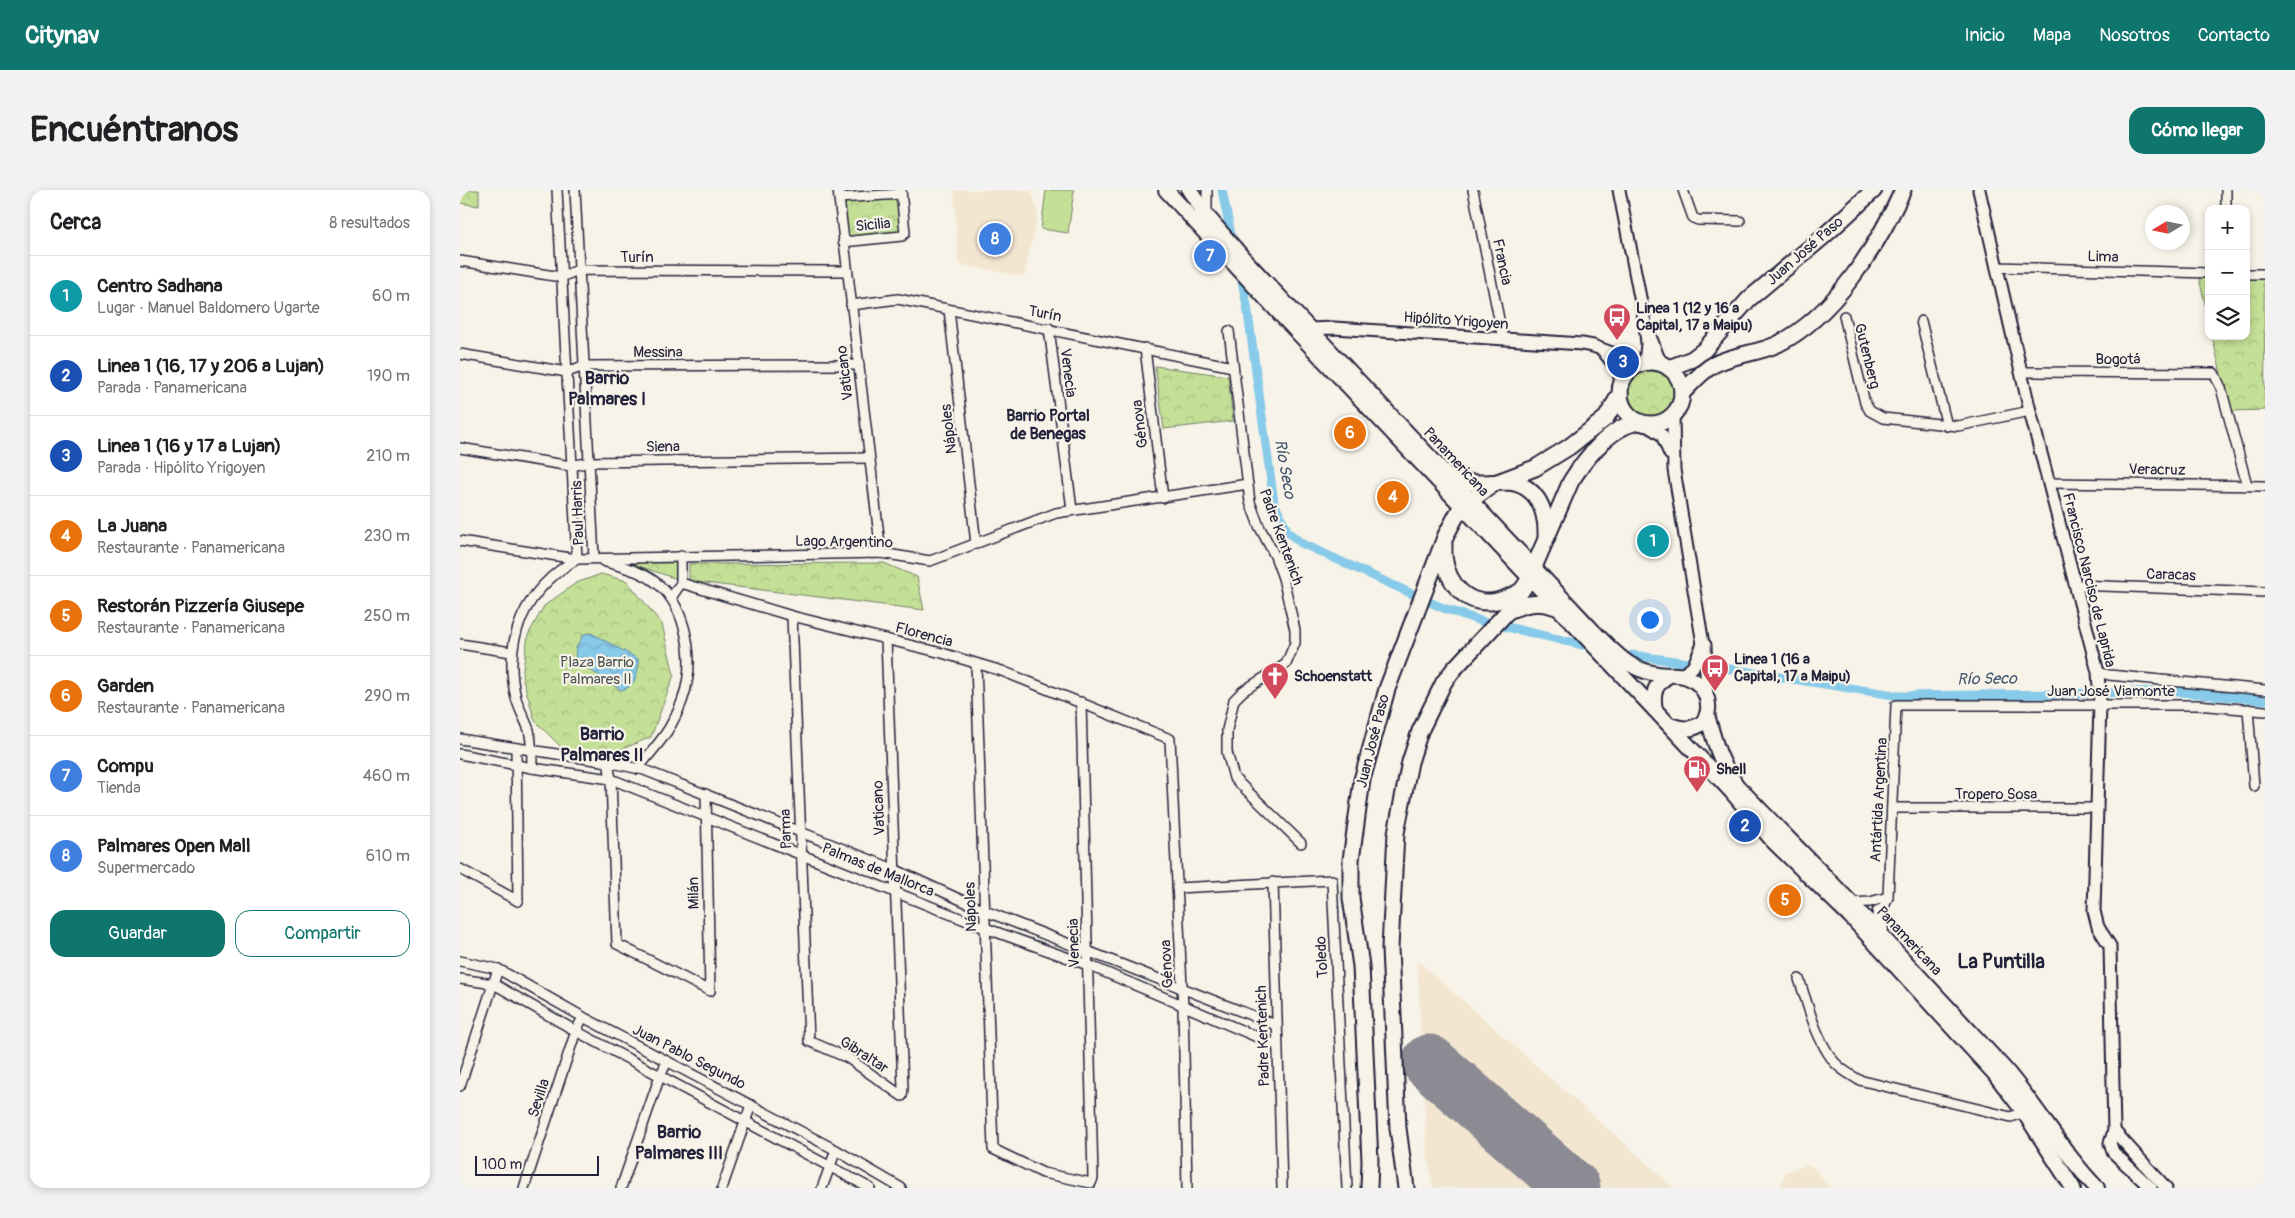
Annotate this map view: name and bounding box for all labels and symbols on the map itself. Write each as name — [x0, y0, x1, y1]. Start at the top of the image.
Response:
north arrow — [2145, 205, 2190, 250]
street label: Juan José Paso — [1763, 212, 1847, 290]
street label: Sicilia — [855, 214, 891, 236]
pin: 8 — [979, 220, 1011, 258]
pin: 7 — [1194, 237, 1226, 275]
street label: Francia — [1488, 237, 1516, 287]
street label: Lima — [2087, 247, 2119, 267]
street label: Turín — [620, 248, 654, 267]
place label: Linea 1 (12 y 16 a Capital, 17 a Maipu) — [1636, 299, 1753, 335]
street label: Turín — [1027, 301, 1063, 327]
bus stop icon: Linea 1 (12 y 16 a Capital, 17 a Maipu) — [1602, 302, 1632, 341]
street label: Hipólito Yrigoyen — [1403, 308, 1509, 334]
street label: Gutenberg — [1850, 321, 1884, 391]
street label: Messina — [633, 343, 683, 362]
pin: 3 — [1607, 343, 1639, 381]
street label: Vaticano — [832, 344, 858, 402]
street label: Venecia — [1056, 347, 1080, 399]
street label: Bogotá — [2095, 350, 2141, 369]
district label: Barrio Palmares I — [568, 367, 646, 411]
street label: Génova — [1128, 399, 1152, 449]
street label: Nápoles — [936, 403, 961, 455]
district label: Barrio Portal de Benegas — [1006, 406, 1090, 444]
pin: 6 — [1334, 414, 1366, 452]
street label: Panamericana — [1419, 423, 1493, 501]
street label: Siena — [646, 437, 680, 457]
water label: Río Seco — [1270, 438, 1300, 502]
street label: Veracruz — [2128, 460, 2186, 480]
pin: 4 — [1377, 478, 1409, 516]
street label: Paul Harris — [567, 480, 589, 546]
street label: Padre Kentenich — [1255, 486, 1307, 588]
street label: Francisco Narciso de Laprida — [2058, 491, 2120, 669]
pin: 1 — [1637, 522, 1669, 560]
street label: Lago Argentino — [795, 532, 893, 552]
street label: Caracas — [2146, 565, 2197, 585]
your location — [1637, 607, 1663, 633]
street label: Florencia — [893, 618, 955, 652]
place label: Linea 1 (16 a Capital, 17 a Maipu) — [1734, 650, 1851, 686]
park label: Plaza Barrio Palmares II — [560, 653, 634, 689]
bus stop icon: Linea 1 (16 a Capital, 17 a Maipu) — [1700, 653, 1730, 692]
church icon: Schoenstatt — [1260, 661, 1290, 700]
place label: Schoenstatt — [1294, 667, 1373, 686]
water label: Río Seco — [1957, 668, 2018, 690]
street label: Juan José Viamonte — [2047, 682, 2176, 701]
street label: Juan José Paso — [1352, 692, 1394, 790]
district label: Barrio Palmares II — [560, 723, 644, 767]
street label: Antártida Argentina — [1866, 737, 1892, 863]
fuel station icon: Shell — [1682, 754, 1712, 793]
place label: Shell — [1716, 760, 1746, 779]
street label: Vaticano — [869, 780, 889, 836]
street label: Tropero Sosa — [1955, 785, 2037, 804]
pin: 2 — [1729, 807, 1761, 845]
street label: Parma — [776, 809, 796, 849]
street label: Palmas de Mallorca — [819, 839, 937, 901]
street label: Milán — [684, 877, 704, 909]
street label: Nápoles — [961, 881, 981, 932]
pin: 5 — [1769, 881, 1801, 919]
street label: Panamericana — [1872, 902, 1946, 980]
street label: Venecia — [1064, 918, 1084, 968]
street label: Toledo — [1311, 936, 1333, 978]
street label: Génova — [1156, 939, 1178, 989]
district label: La Puntilla — [1957, 949, 2045, 974]
street label: Padre Kentenich — [1252, 985, 1274, 1087]
street label: Juan Pablo Segundo — [629, 1020, 749, 1094]
street label: Gibraltar — [836, 1032, 892, 1078]
street label: Sevilla — [524, 1076, 554, 1120]
district label: Barrio Palmares III — [635, 1121, 723, 1165]
scale bar — [475, 1153, 599, 1176]

